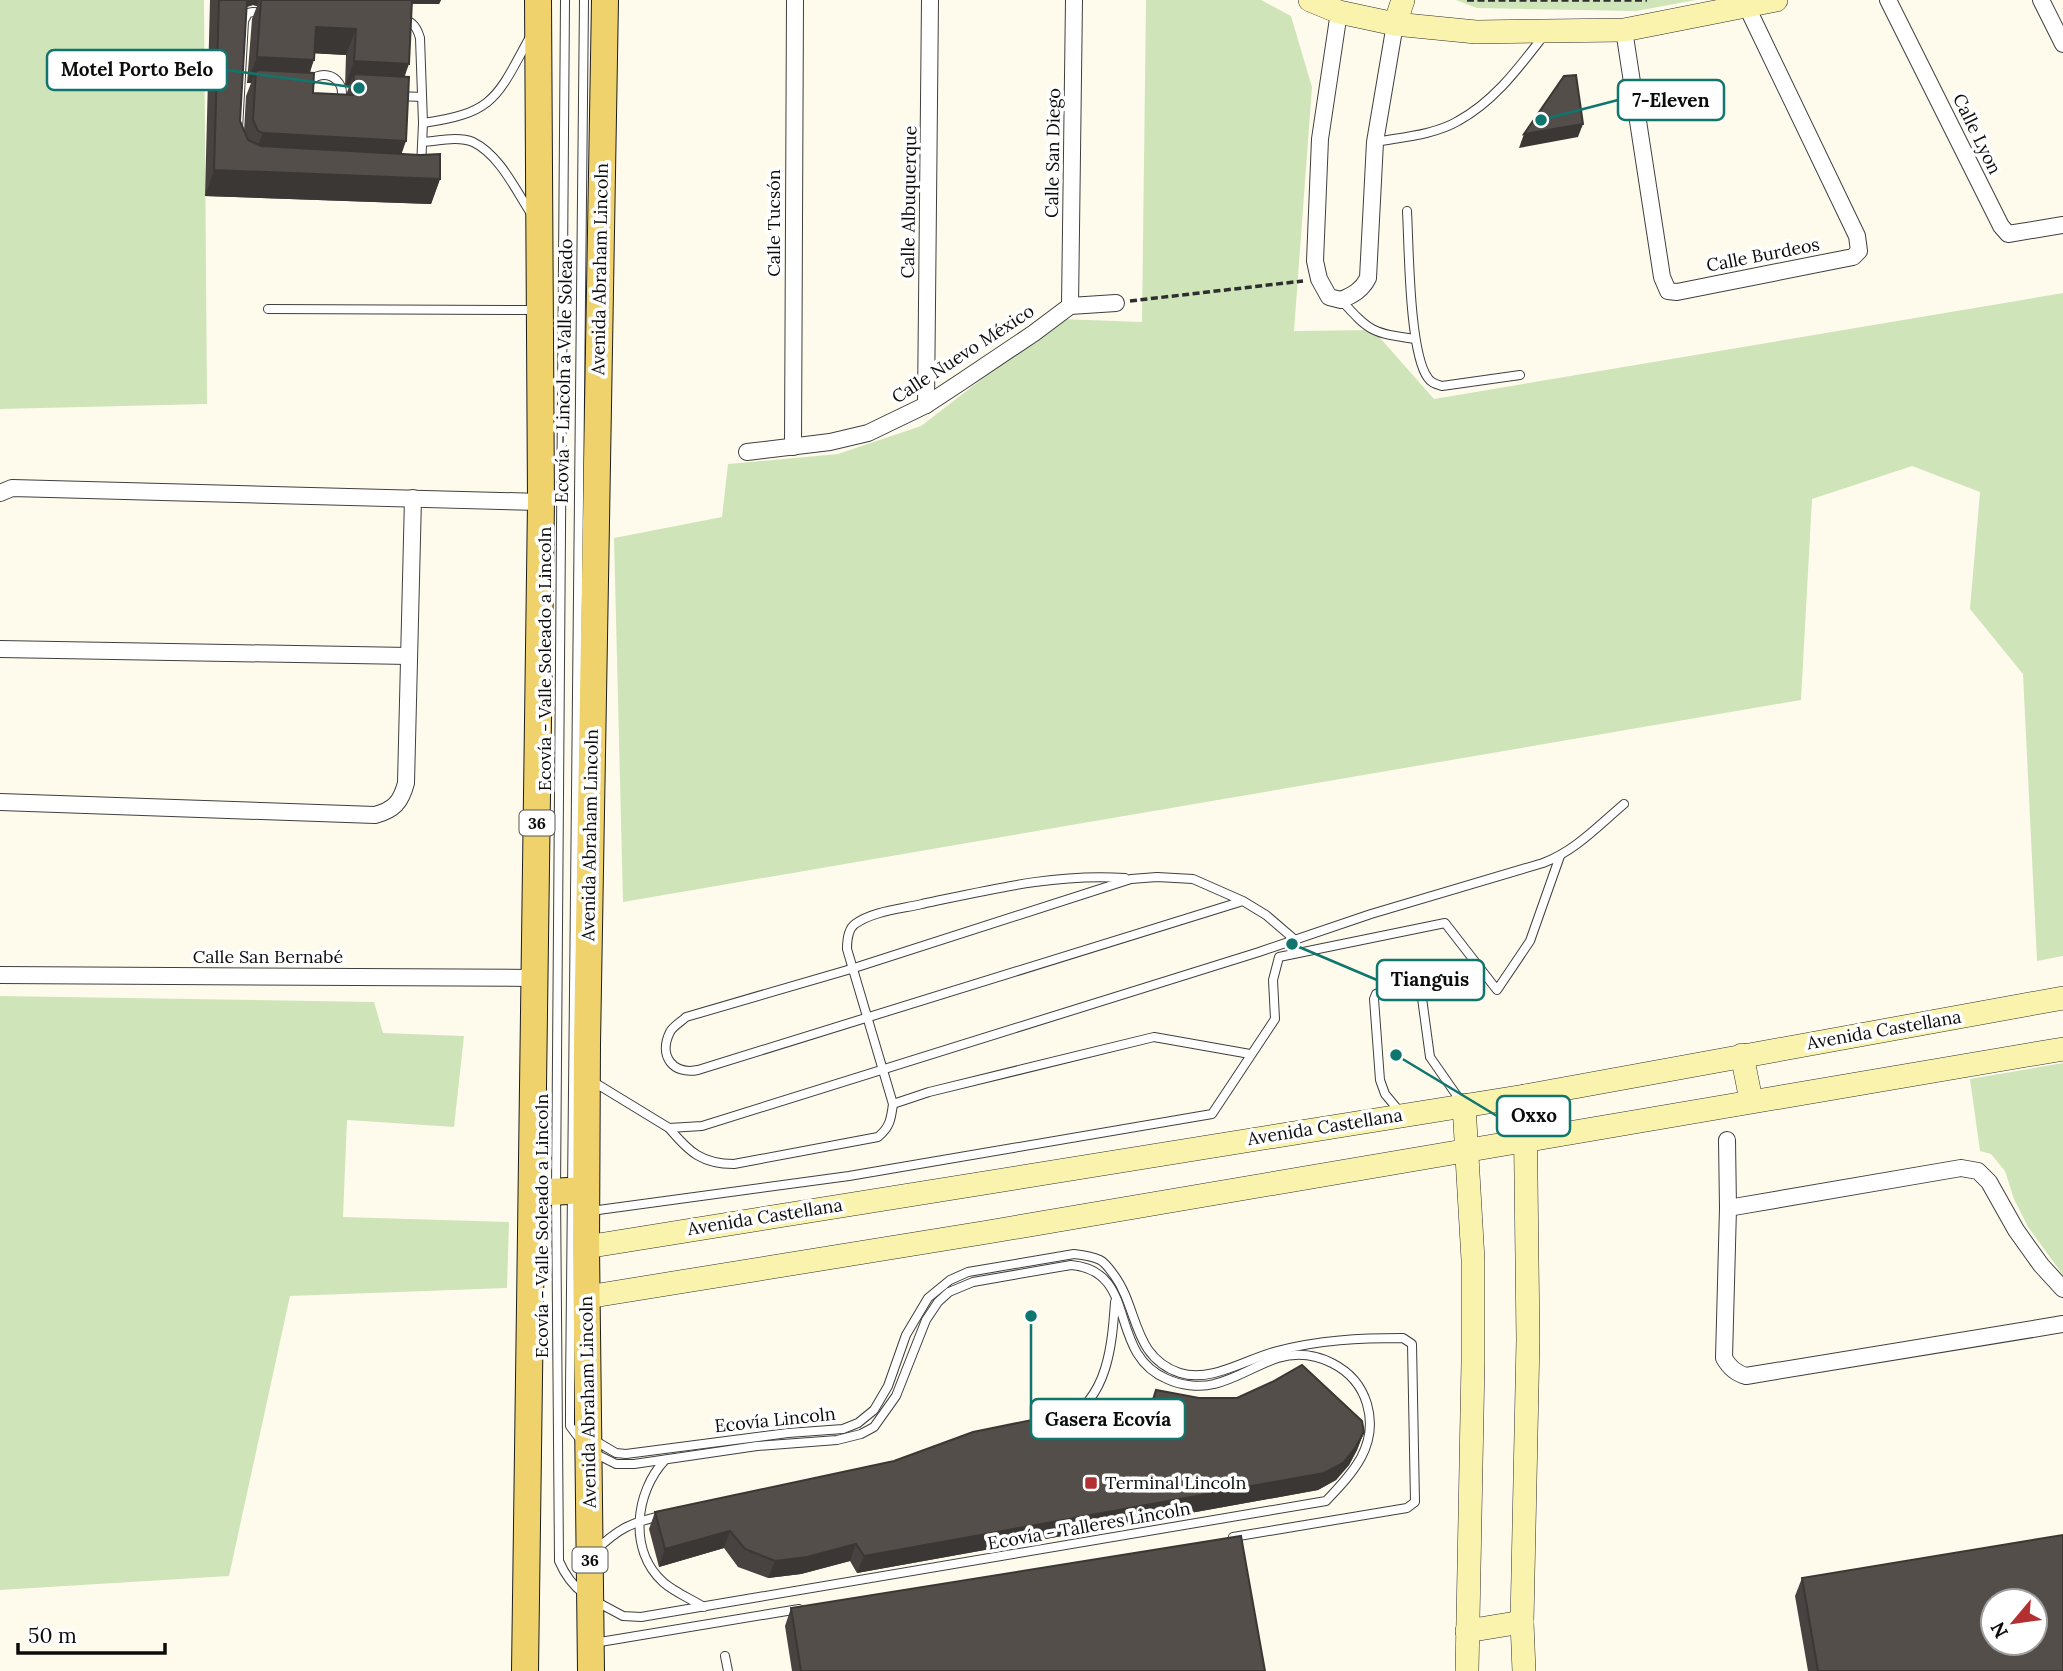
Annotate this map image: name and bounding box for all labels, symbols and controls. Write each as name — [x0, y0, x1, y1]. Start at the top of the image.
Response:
callout: Motel Porto Belo — [47, 50, 227, 90]
text: Motel Porto Belo — [61, 57, 214, 81]
callout: 7-Eleven — [1618, 80, 1724, 120]
street label: Calle San Diego — [1040, 88, 1065, 218]
text: 7-Eleven — [1632, 88, 1710, 112]
street label: Calle Lyon — [1948, 90, 2007, 178]
street label: Calle Albuquerque — [896, 125, 921, 279]
street label: Avenida Abraham Lincoln — [586, 163, 613, 376]
street label: Calle Tucsón — [762, 169, 785, 277]
street label: Calle Burdeos — [1704, 232, 1822, 277]
street label: Ecovía - Lincoln a Valle Soleado — [550, 238, 577, 503]
street label: Calle Nuevo México — [887, 299, 1038, 408]
street label: Ecovía - Valle Soleado a Lincoln — [533, 527, 556, 791]
street label: Avenida Abraham Lincoln — [576, 729, 603, 942]
road number: 36 — [520, 810, 554, 836]
street label: Calle San Bernabé — [193, 945, 343, 968]
callout: Tianguis — [1377, 960, 1484, 1000]
text: Tianguis — [1391, 967, 1469, 991]
street label: Avenida Castellana — [1804, 1005, 1963, 1055]
street label: Ecovía - Valle Soleado a Lincoln — [530, 1094, 553, 1358]
callout: Oxxo — [1497, 1096, 1570, 1136]
street label: Avenida Castellana — [1245, 1103, 1404, 1150]
text: Oxxo — [1511, 1103, 1557, 1127]
street label: Avenida Castellana — [685, 1193, 844, 1240]
street label: Avenida Abraham Lincoln — [574, 1296, 601, 1509]
callout: Gasera Ecovía — [1031, 1399, 1185, 1439]
street label: Ecovía Lincoln — [713, 1402, 837, 1437]
text: Gasera Ecovía — [1045, 1407, 1171, 1431]
place label: Terminal Lincoln — [1105, 1471, 1246, 1494]
marker: Terminal Lincoln — [1083, 1475, 1099, 1491]
street label: Ecovía - Talleres Lincoln — [986, 1496, 1192, 1555]
road number: 36 — [572, 1548, 608, 1572]
north arrow — [1979, 1587, 2049, 1657]
scale bar — [18, 1612, 164, 1656]
text: N — [1985, 1618, 2013, 1642]
text: 50 m — [28, 1622, 77, 1649]

